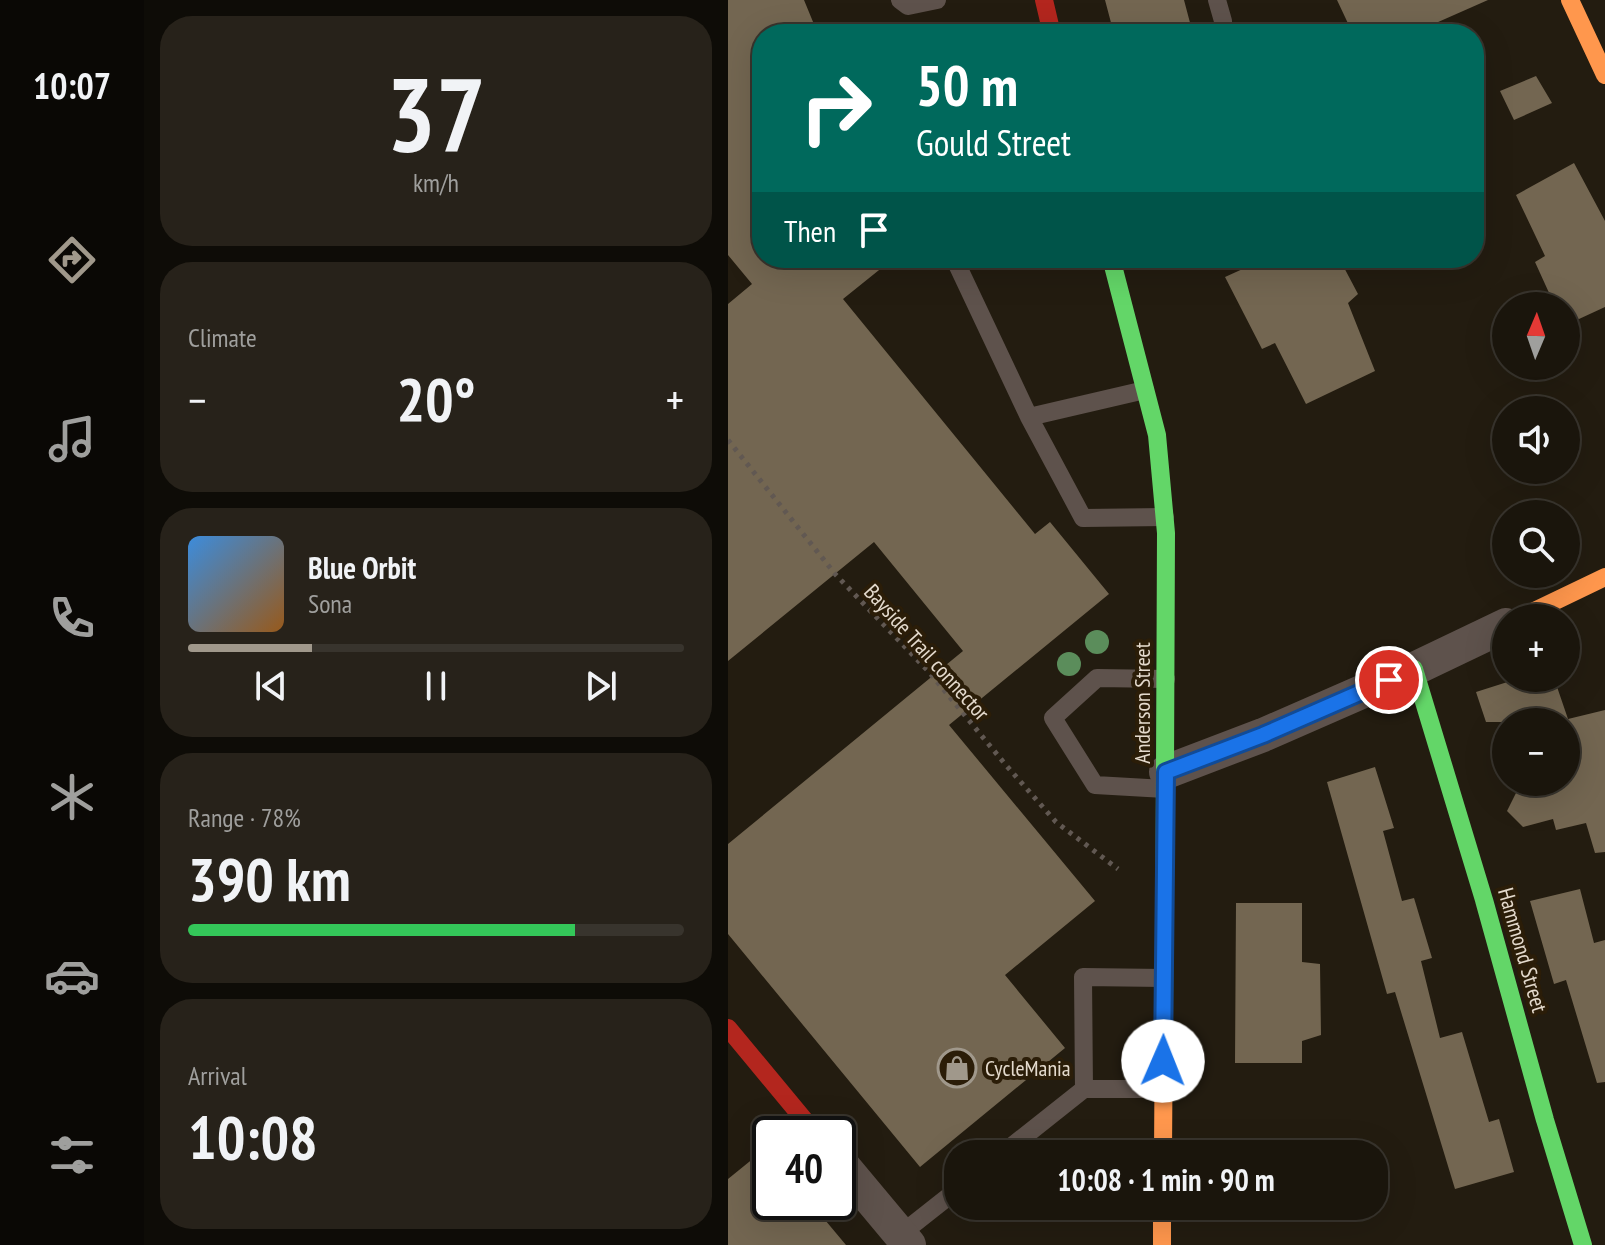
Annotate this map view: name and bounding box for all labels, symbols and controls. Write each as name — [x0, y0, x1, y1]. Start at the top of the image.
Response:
text: 37 — [386, 46, 486, 181]
text: 50 m — [916, 49, 1018, 121]
icon: right — [784, 56, 888, 160]
text: 10:07 — [33, 62, 111, 109]
text: Gould Street — [916, 119, 1071, 166]
text: km/h — [413, 166, 459, 199]
icon: arrive — [852, 208, 896, 252]
text: Then — [784, 211, 836, 250]
icon: directions — [44, 232, 100, 288]
north arrow — [1492, 292, 1580, 380]
map controls — [1492, 292, 1580, 796]
text: Climate — [188, 321, 257, 354]
text: 20° — [396, 360, 476, 438]
text: − — [188, 371, 206, 428]
text: + — [666, 371, 684, 428]
button: sound — [1492, 396, 1580, 484]
icon: music — [44, 411, 100, 467]
button: search — [1492, 500, 1580, 588]
text: Blue Orbit — [308, 548, 416, 587]
street label: Bayside Trail connector — [858, 578, 996, 726]
text: Sona — [308, 587, 352, 620]
icon: phone — [44, 590, 100, 646]
button: + — [1492, 604, 1580, 692]
street label: Anderson Street — [1128, 642, 1156, 764]
pin — [1355, 646, 1423, 714]
icon: arrive — [1367, 658, 1411, 702]
icon: previous — [249, 664, 293, 708]
icon: pause — [414, 664, 458, 708]
icon: next — [579, 664, 623, 708]
button: − — [1492, 708, 1580, 796]
icon: climate — [44, 769, 100, 825]
text: Range · 78% — [188, 801, 301, 834]
text: 390 km — [188, 840, 351, 918]
street label: Hammond Street — [1492, 885, 1554, 1015]
icon: car — [44, 948, 100, 1004]
position arrow — [1121, 1019, 1205, 1103]
shop icon: CycleMania — [936, 1047, 978, 1089]
place label: CycleMania — [985, 1054, 1071, 1082]
text: Arrival — [188, 1059, 247, 1092]
text: 10:08 — [188, 1098, 318, 1176]
speed limit sign: 40 — [752, 1116, 856, 1220]
icon: filters — [44, 1127, 100, 1183]
text: 10:08 · 1 min · 90 m — [1057, 1160, 1275, 1199]

